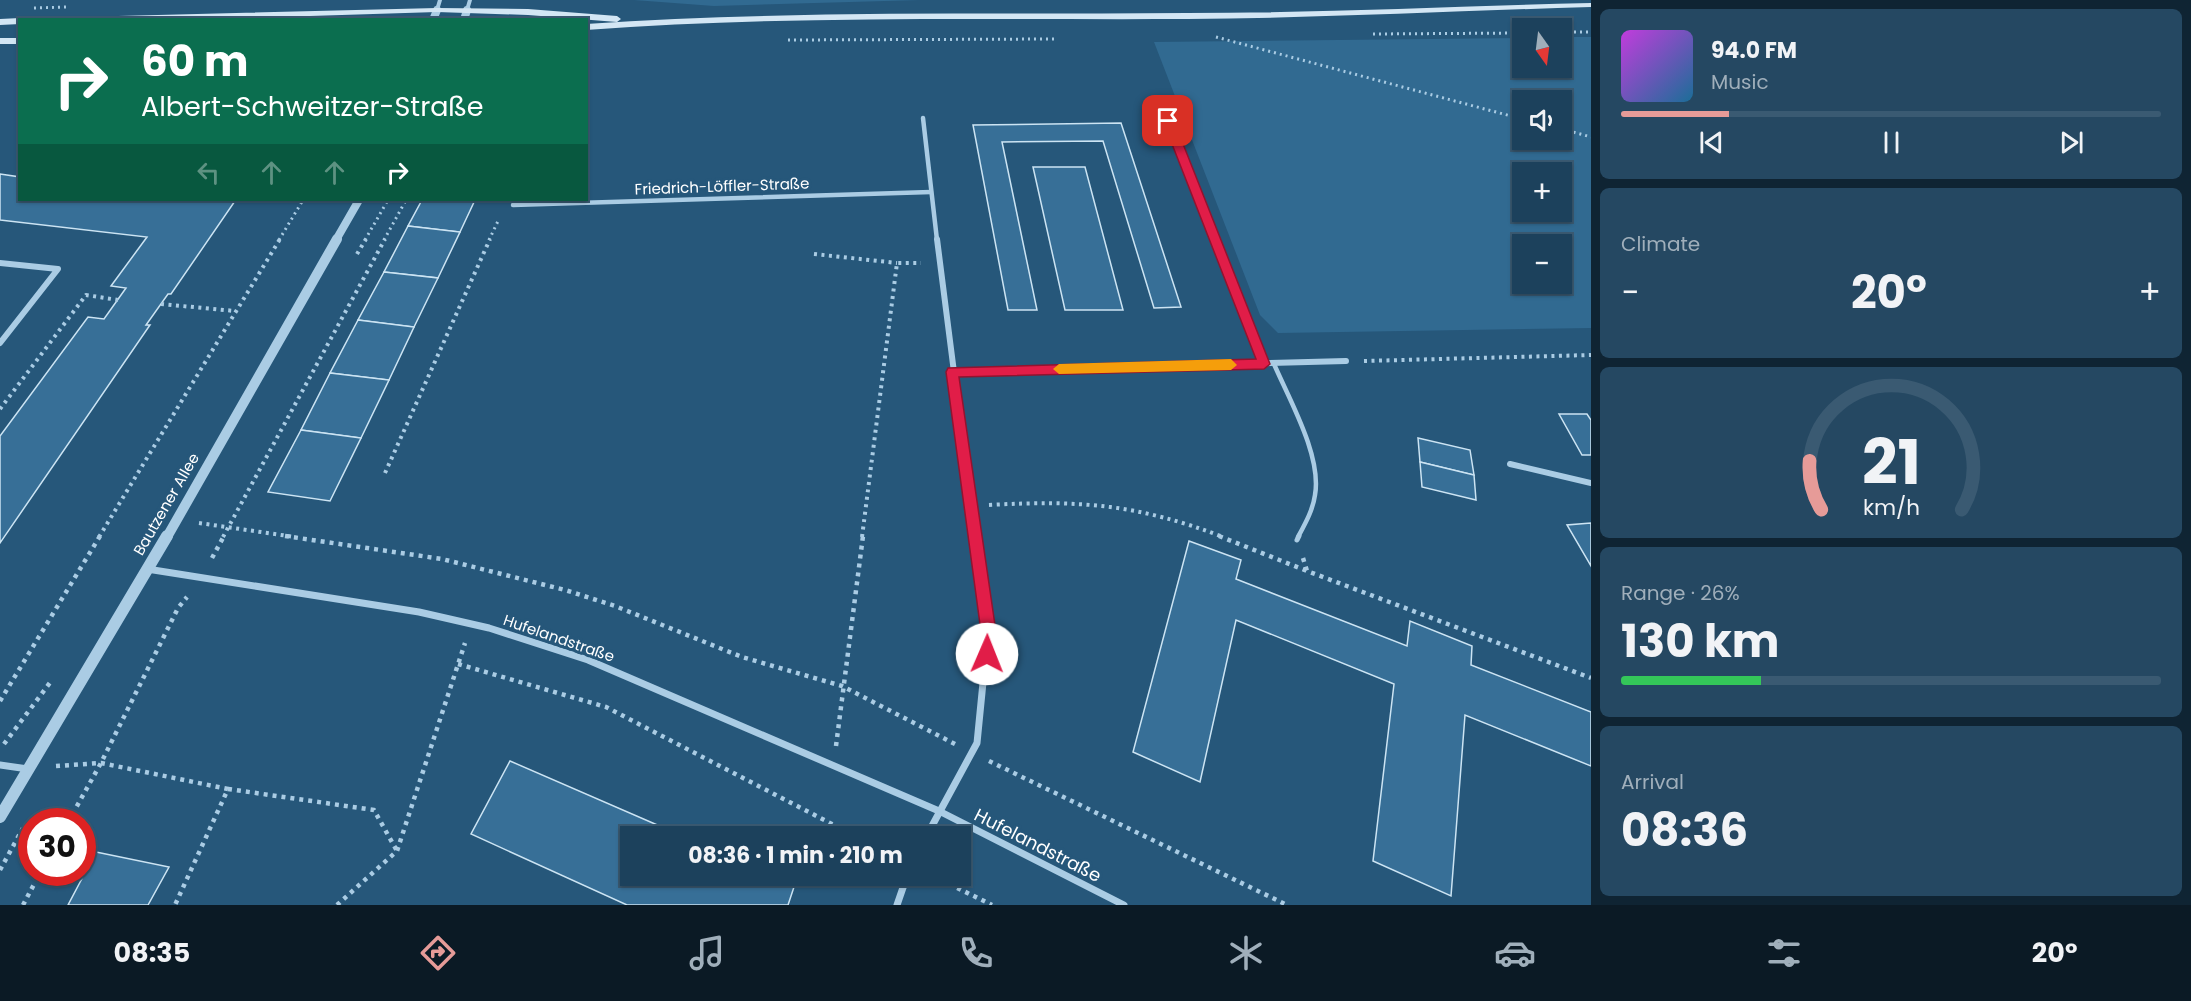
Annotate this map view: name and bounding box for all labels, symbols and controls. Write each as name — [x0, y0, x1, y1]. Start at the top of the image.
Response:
north arrow — [1512, 18, 1572, 78]
map controls — [1512, 18, 1572, 294]
text: 60 m — [141, 32, 249, 91]
text: 94.0 FM — [1711, 35, 1797, 66]
icon: right — [42, 42, 120, 120]
text: Music — [1711, 68, 1769, 96]
text: Albert-Schweitzer-Straße — [141, 88, 484, 125]
button: sound — [1512, 90, 1572, 150]
pin — [1142, 95, 1193, 146]
icon: arrive — [1151, 104, 1184, 137]
icon: previous — [1695, 126, 1728, 159]
icon: pause — [1875, 126, 1908, 159]
icon: next — [2055, 126, 2088, 159]
icon: left — [192, 156, 225, 189]
icon: ahead — [255, 156, 288, 189]
icon: ahead — [318, 156, 351, 189]
icon: right — [381, 156, 414, 189]
button: + — [1512, 162, 1572, 222]
street label: Friedrich-Löffler-Straße — [634, 172, 810, 200]
text: Climate — [1621, 230, 1700, 258]
button: − — [1512, 234, 1572, 294]
text: 20° — [1851, 261, 1927, 324]
text: − — [1621, 269, 1639, 316]
text: + — [2138, 269, 2161, 316]
text: 21 — [1861, 418, 1921, 506]
street label: Bautzener Allee — [128, 449, 204, 559]
text: km/h — [1862, 492, 1920, 523]
text: Range · 26% — [1621, 579, 1740, 607]
street label: Hufelandstraße — [501, 609, 617, 667]
text: 130 km — [1621, 610, 1780, 673]
position arrow — [955, 622, 1019, 686]
text: Arrival — [1621, 768, 1684, 796]
text: 08:36 — [1621, 799, 1748, 862]
street label: Hufelandstraße — [970, 802, 1106, 888]
speed limit sign: 30 — [18, 808, 96, 886]
text: 08:36 · 1 min · 210 m — [688, 840, 903, 871]
icon: directions — [417, 932, 459, 974]
icon: music — [686, 932, 728, 974]
icon: phone — [955, 932, 997, 974]
icon: climate — [1225, 932, 1267, 974]
icon: car — [1494, 932, 1536, 974]
icon: filters — [1763, 932, 1805, 974]
text: 08:35 — [114, 934, 190, 971]
text: 20° — [2032, 934, 2077, 971]

